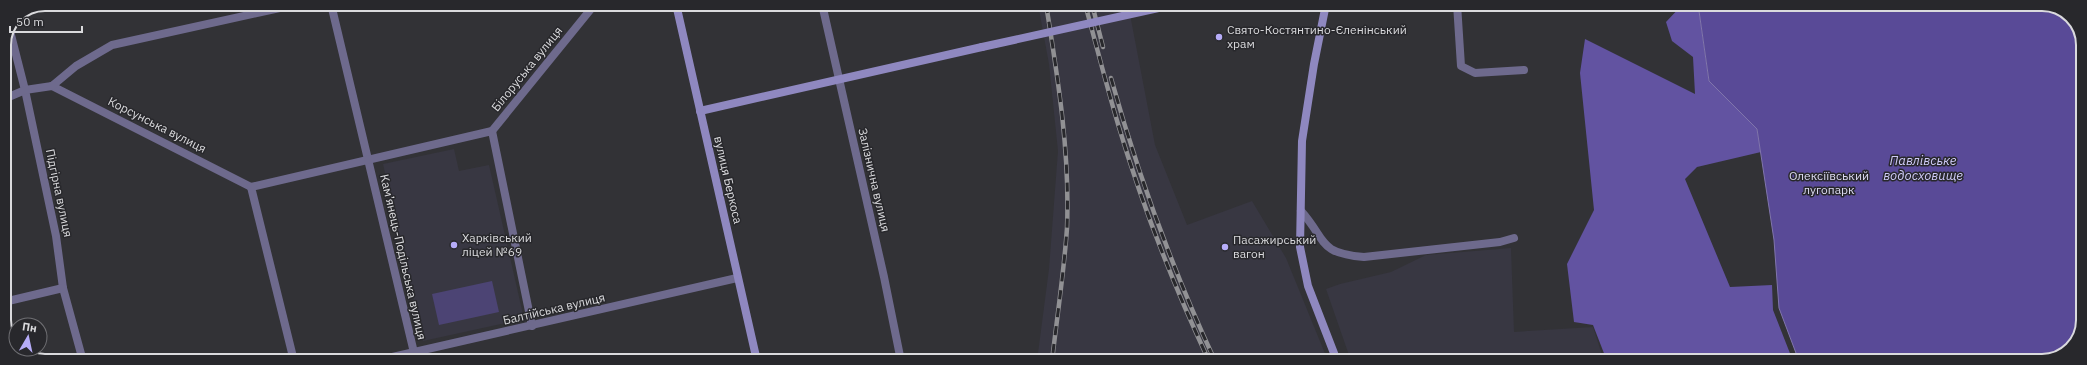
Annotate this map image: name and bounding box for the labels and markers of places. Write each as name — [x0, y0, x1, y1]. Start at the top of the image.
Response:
place label: Свято-Костянтино-Єленінський храм — [1227, 22, 1407, 51]
marker: Свято-Костянтино-Єленінський храм — [1214, 32, 1224, 42]
place label: Харківський ліцей №69 — [462, 230, 532, 259]
place label: Пасажирський вагон — [1233, 232, 1316, 261]
marker: Харківський ліцей №69 — [449, 240, 459, 250]
marker: Пасажирський вагон — [1220, 242, 1230, 252]

